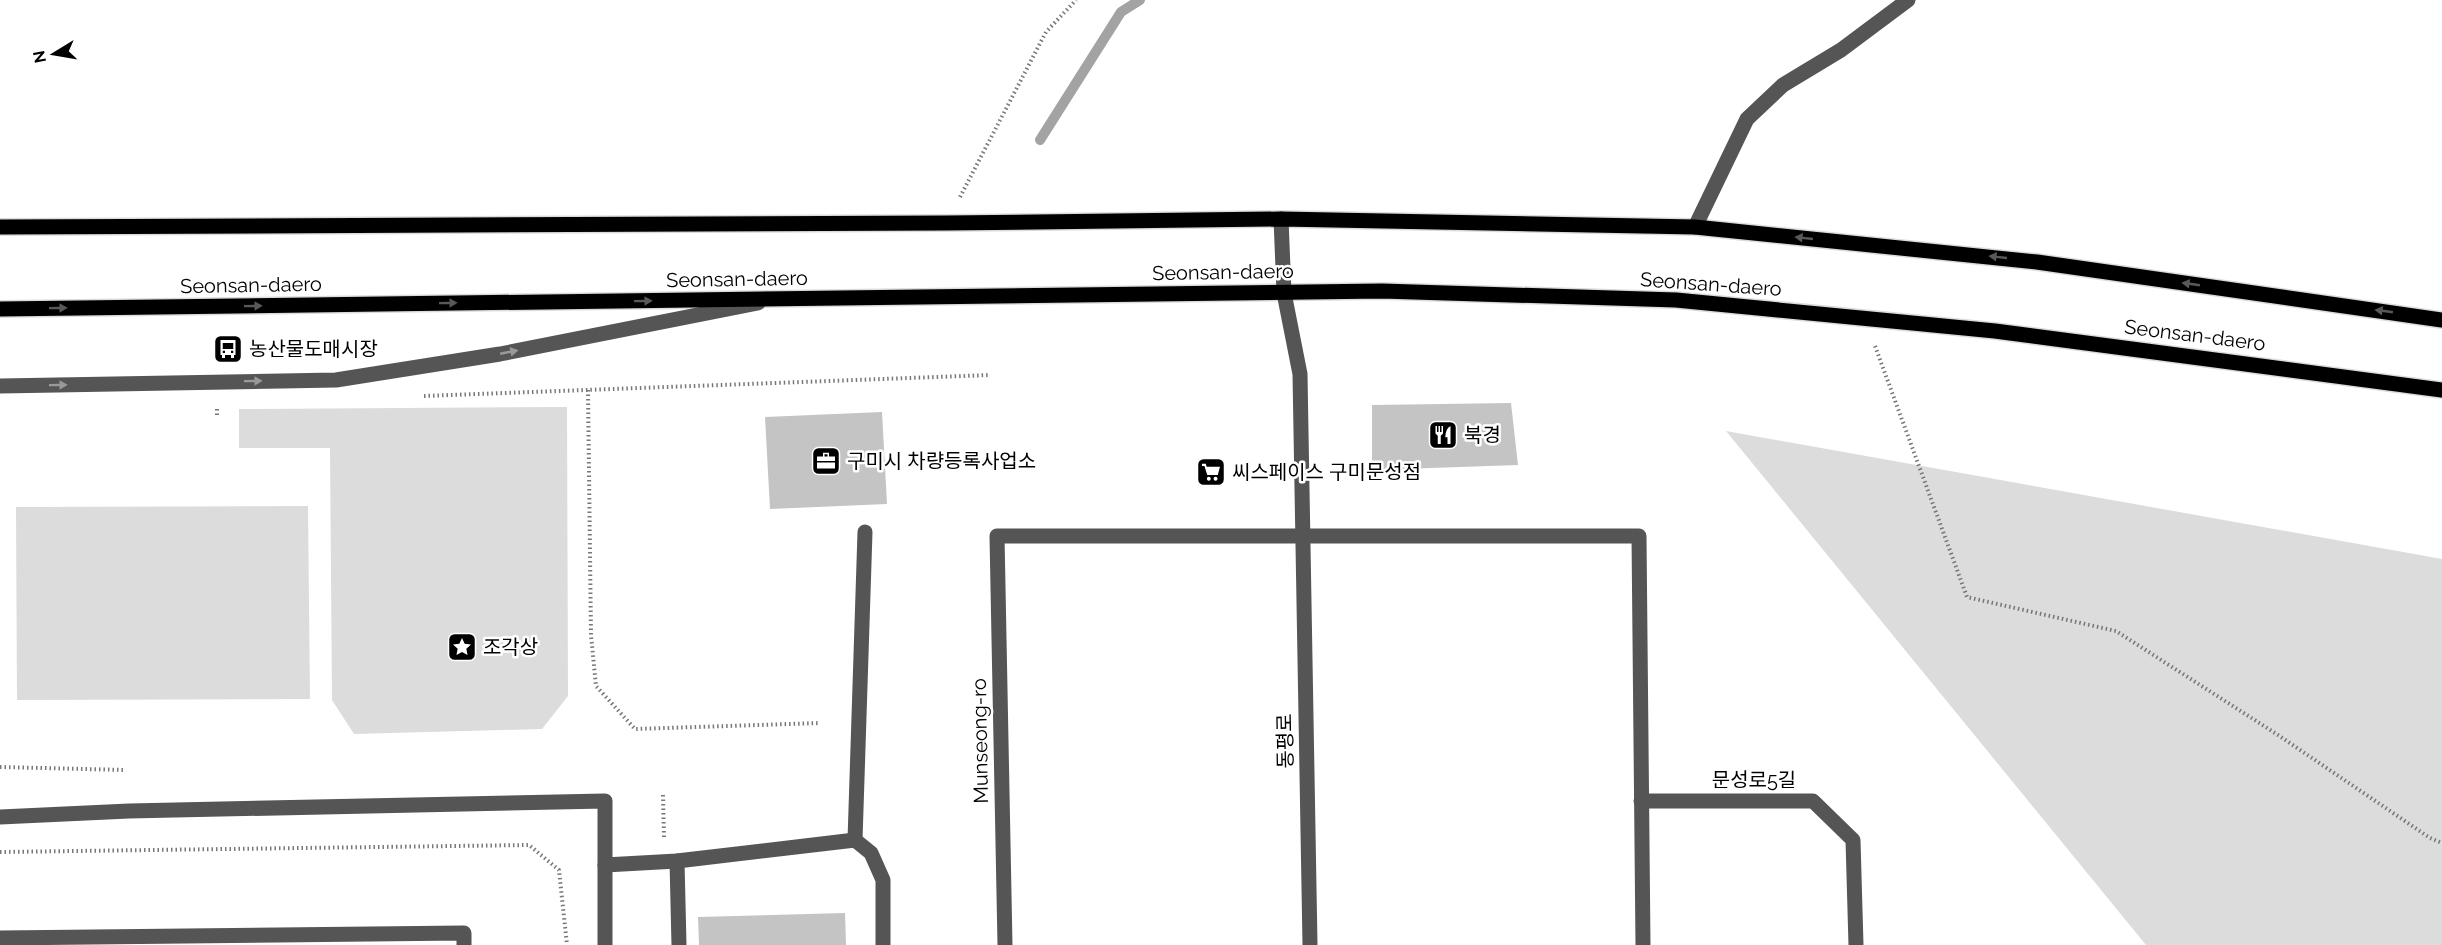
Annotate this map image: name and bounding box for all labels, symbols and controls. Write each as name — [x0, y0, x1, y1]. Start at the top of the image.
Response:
north arrow — [24, 24, 84, 84]
text: N — [29, 49, 50, 65]
one-way arrow — [1794, 233, 1813, 243]
one-way arrow — [1988, 253, 2007, 262]
street label: Seonsan-daero — [1152, 259, 1294, 285]
street label: Seonsan-daero — [666, 266, 808, 292]
street label: Seonsan-daero — [1639, 267, 1783, 301]
street label: Seonsan-daero — [180, 272, 322, 298]
one-way arrow — [2181, 279, 2200, 288]
one-way arrow — [634, 296, 653, 306]
one-way arrow — [439, 298, 458, 308]
one-way arrow — [244, 301, 263, 311]
one-way arrow — [49, 303, 68, 313]
one-way arrow — [2374, 307, 2393, 316]
street label: Seonsan-daero — [2123, 314, 2267, 356]
bus stop icon: 농산물도매시장 — [212, 333, 244, 365]
place label: 농산물도매시장 — [249, 337, 378, 361]
one-way arrow — [500, 347, 519, 356]
one-way arrow — [244, 376, 263, 386]
one-way arrow — [49, 380, 68, 389]
restaurant icon: 북경 — [1427, 419, 1459, 451]
place label: 북경 — [1464, 423, 1501, 447]
office icon: 구미시 차량등록사업소 — [810, 445, 842, 477]
place label: 구미시 차량등록사업소 — [847, 449, 1036, 473]
supermarket icon: 씨스페이스 구미문성점 — [1195, 456, 1227, 488]
place label: 씨스페이스 구미문성점 — [1232, 460, 1421, 484]
place icon: 조각상 — [446, 631, 478, 663]
place label: 조각상 — [483, 635, 538, 659]
street label: Munseong-ro — [967, 678, 993, 804]
street label: 동평로 — [1273, 713, 1297, 769]
street label: 문성로5길 — [1712, 768, 1796, 792]

